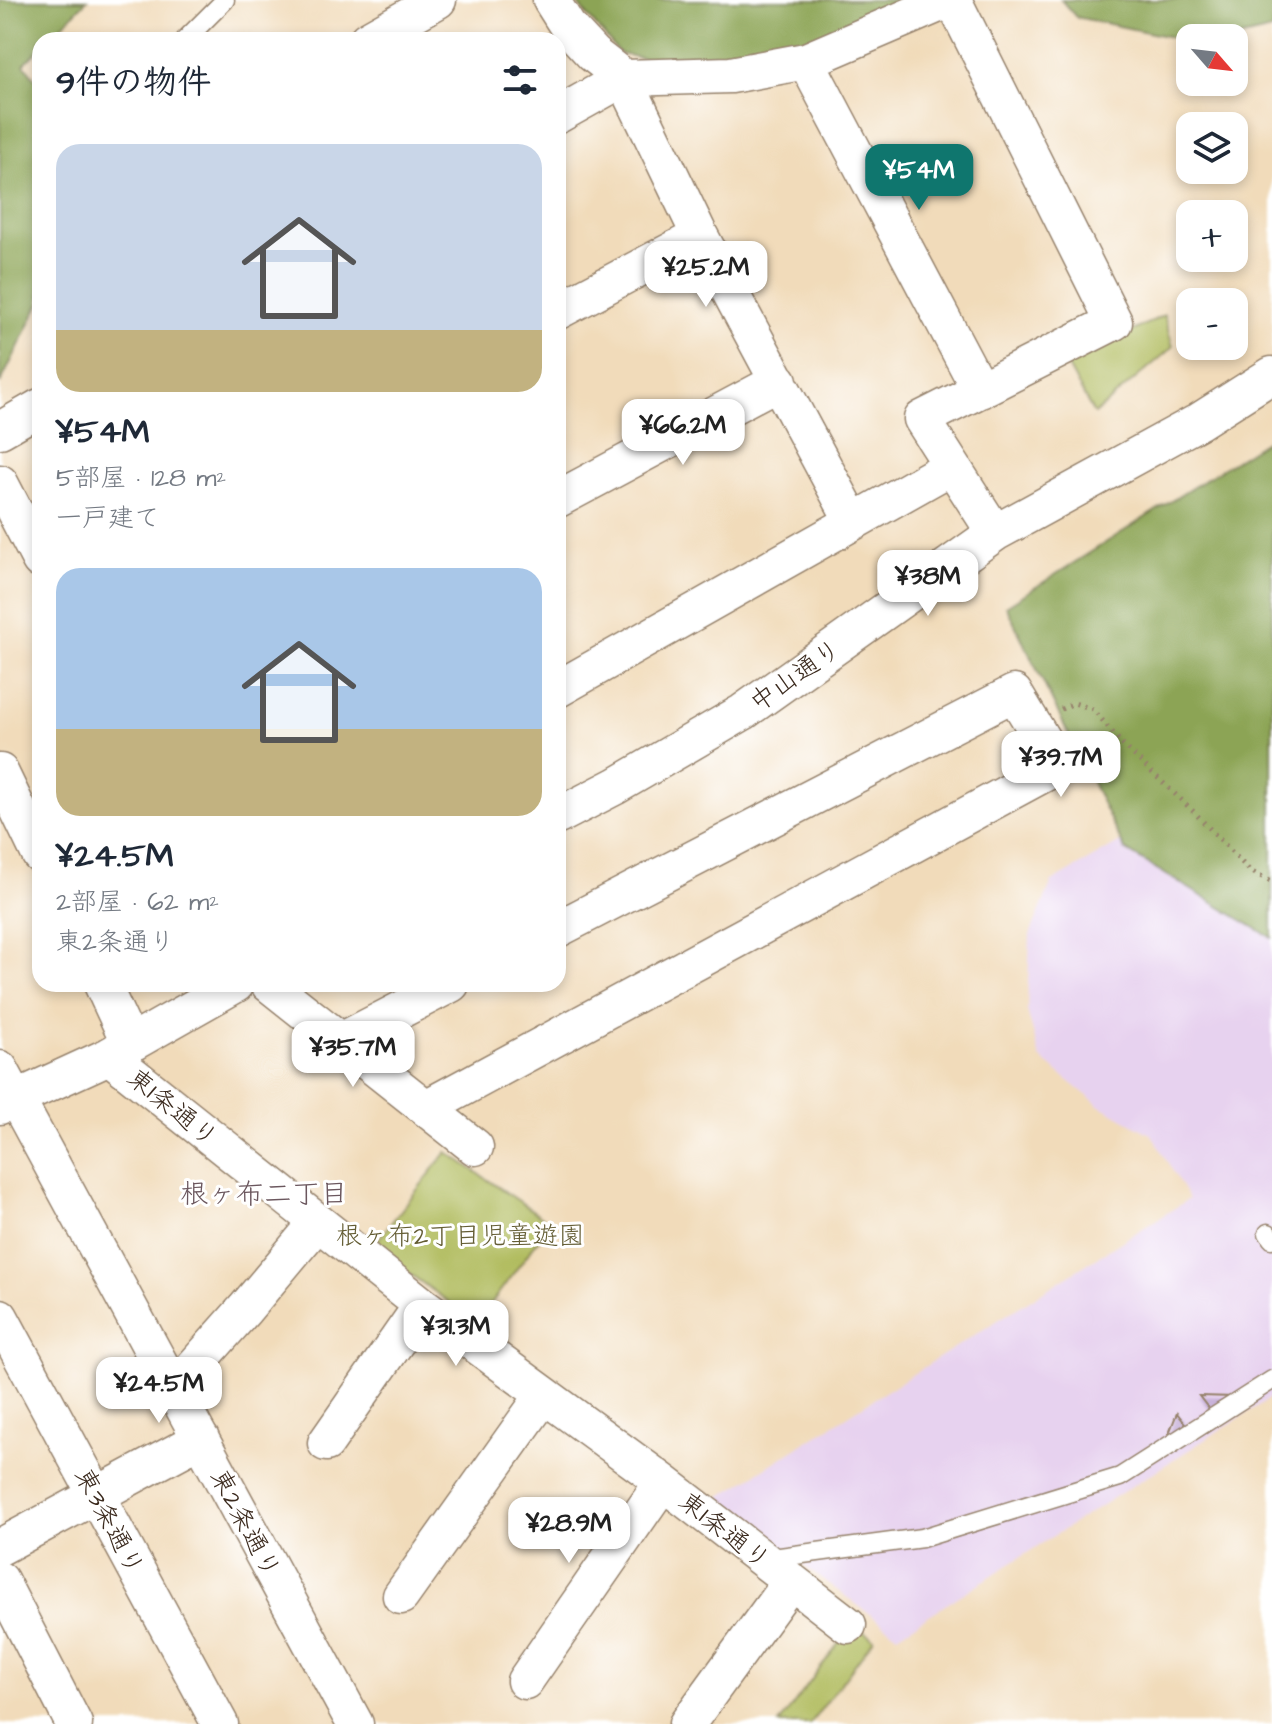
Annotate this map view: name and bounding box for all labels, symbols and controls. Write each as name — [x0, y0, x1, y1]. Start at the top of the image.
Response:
north arrow — [1176, 24, 1248, 96]
map controls — [1176, 24, 1248, 360]
icon: filters — [498, 58, 542, 102]
text: 9件の物件 — [56, 59, 211, 107]
button: layers — [1176, 112, 1248, 184]
pin: ¥54M — [872, 144, 966, 212]
text: ¥54M — [883, 152, 955, 188]
icon: home — [227, 196, 371, 340]
button: + — [1176, 200, 1248, 272]
pin: ¥25.2M — [641, 241, 771, 309]
text: ¥25.2M — [662, 249, 750, 285]
button: − — [1176, 288, 1248, 360]
pin: ¥66.2M — [618, 399, 748, 467]
text: ¥66.2M — [640, 407, 726, 443]
text: ¥54M — [56, 408, 150, 456]
text: 5部屋 · 128 m² — [56, 460, 226, 496]
text: 一戸建て — [56, 500, 160, 536]
pin: ¥38M — [881, 550, 975, 618]
text: ¥38M — [895, 558, 961, 594]
icon: home — [227, 620, 371, 764]
street label: 中山通り — [743, 631, 849, 720]
pin: ¥39.7M — [996, 731, 1126, 799]
text: ¥39.7M — [1019, 739, 1103, 775]
text: ¥24.5M — [56, 832, 174, 880]
text: 2部屋 · 62 m² — [56, 884, 219, 920]
text: 東2条通り — [56, 924, 175, 960]
pin: ¥35.7M — [288, 1021, 418, 1089]
text: ¥35.7M — [310, 1029, 396, 1065]
street label: 東1条通り — [119, 1060, 225, 1156]
district label: 根ヶ布二丁目 — [180, 1175, 348, 1214]
park label: 根ヶ布2丁目児童遊園 — [336, 1218, 584, 1254]
pin: ¥31.3M — [391, 1300, 521, 1368]
text: ¥31.3M — [422, 1308, 490, 1344]
pin: ¥24.5M — [94, 1357, 224, 1425]
text: ¥24.5M — [114, 1365, 204, 1401]
street label: 東3条通り — [66, 1461, 153, 1582]
street label: 東2条通り — [201, 1463, 289, 1584]
street label: 東1条通り — [671, 1484, 778, 1578]
pin: ¥28.9M — [504, 1497, 634, 1565]
text: ¥28.9M — [526, 1505, 612, 1541]

